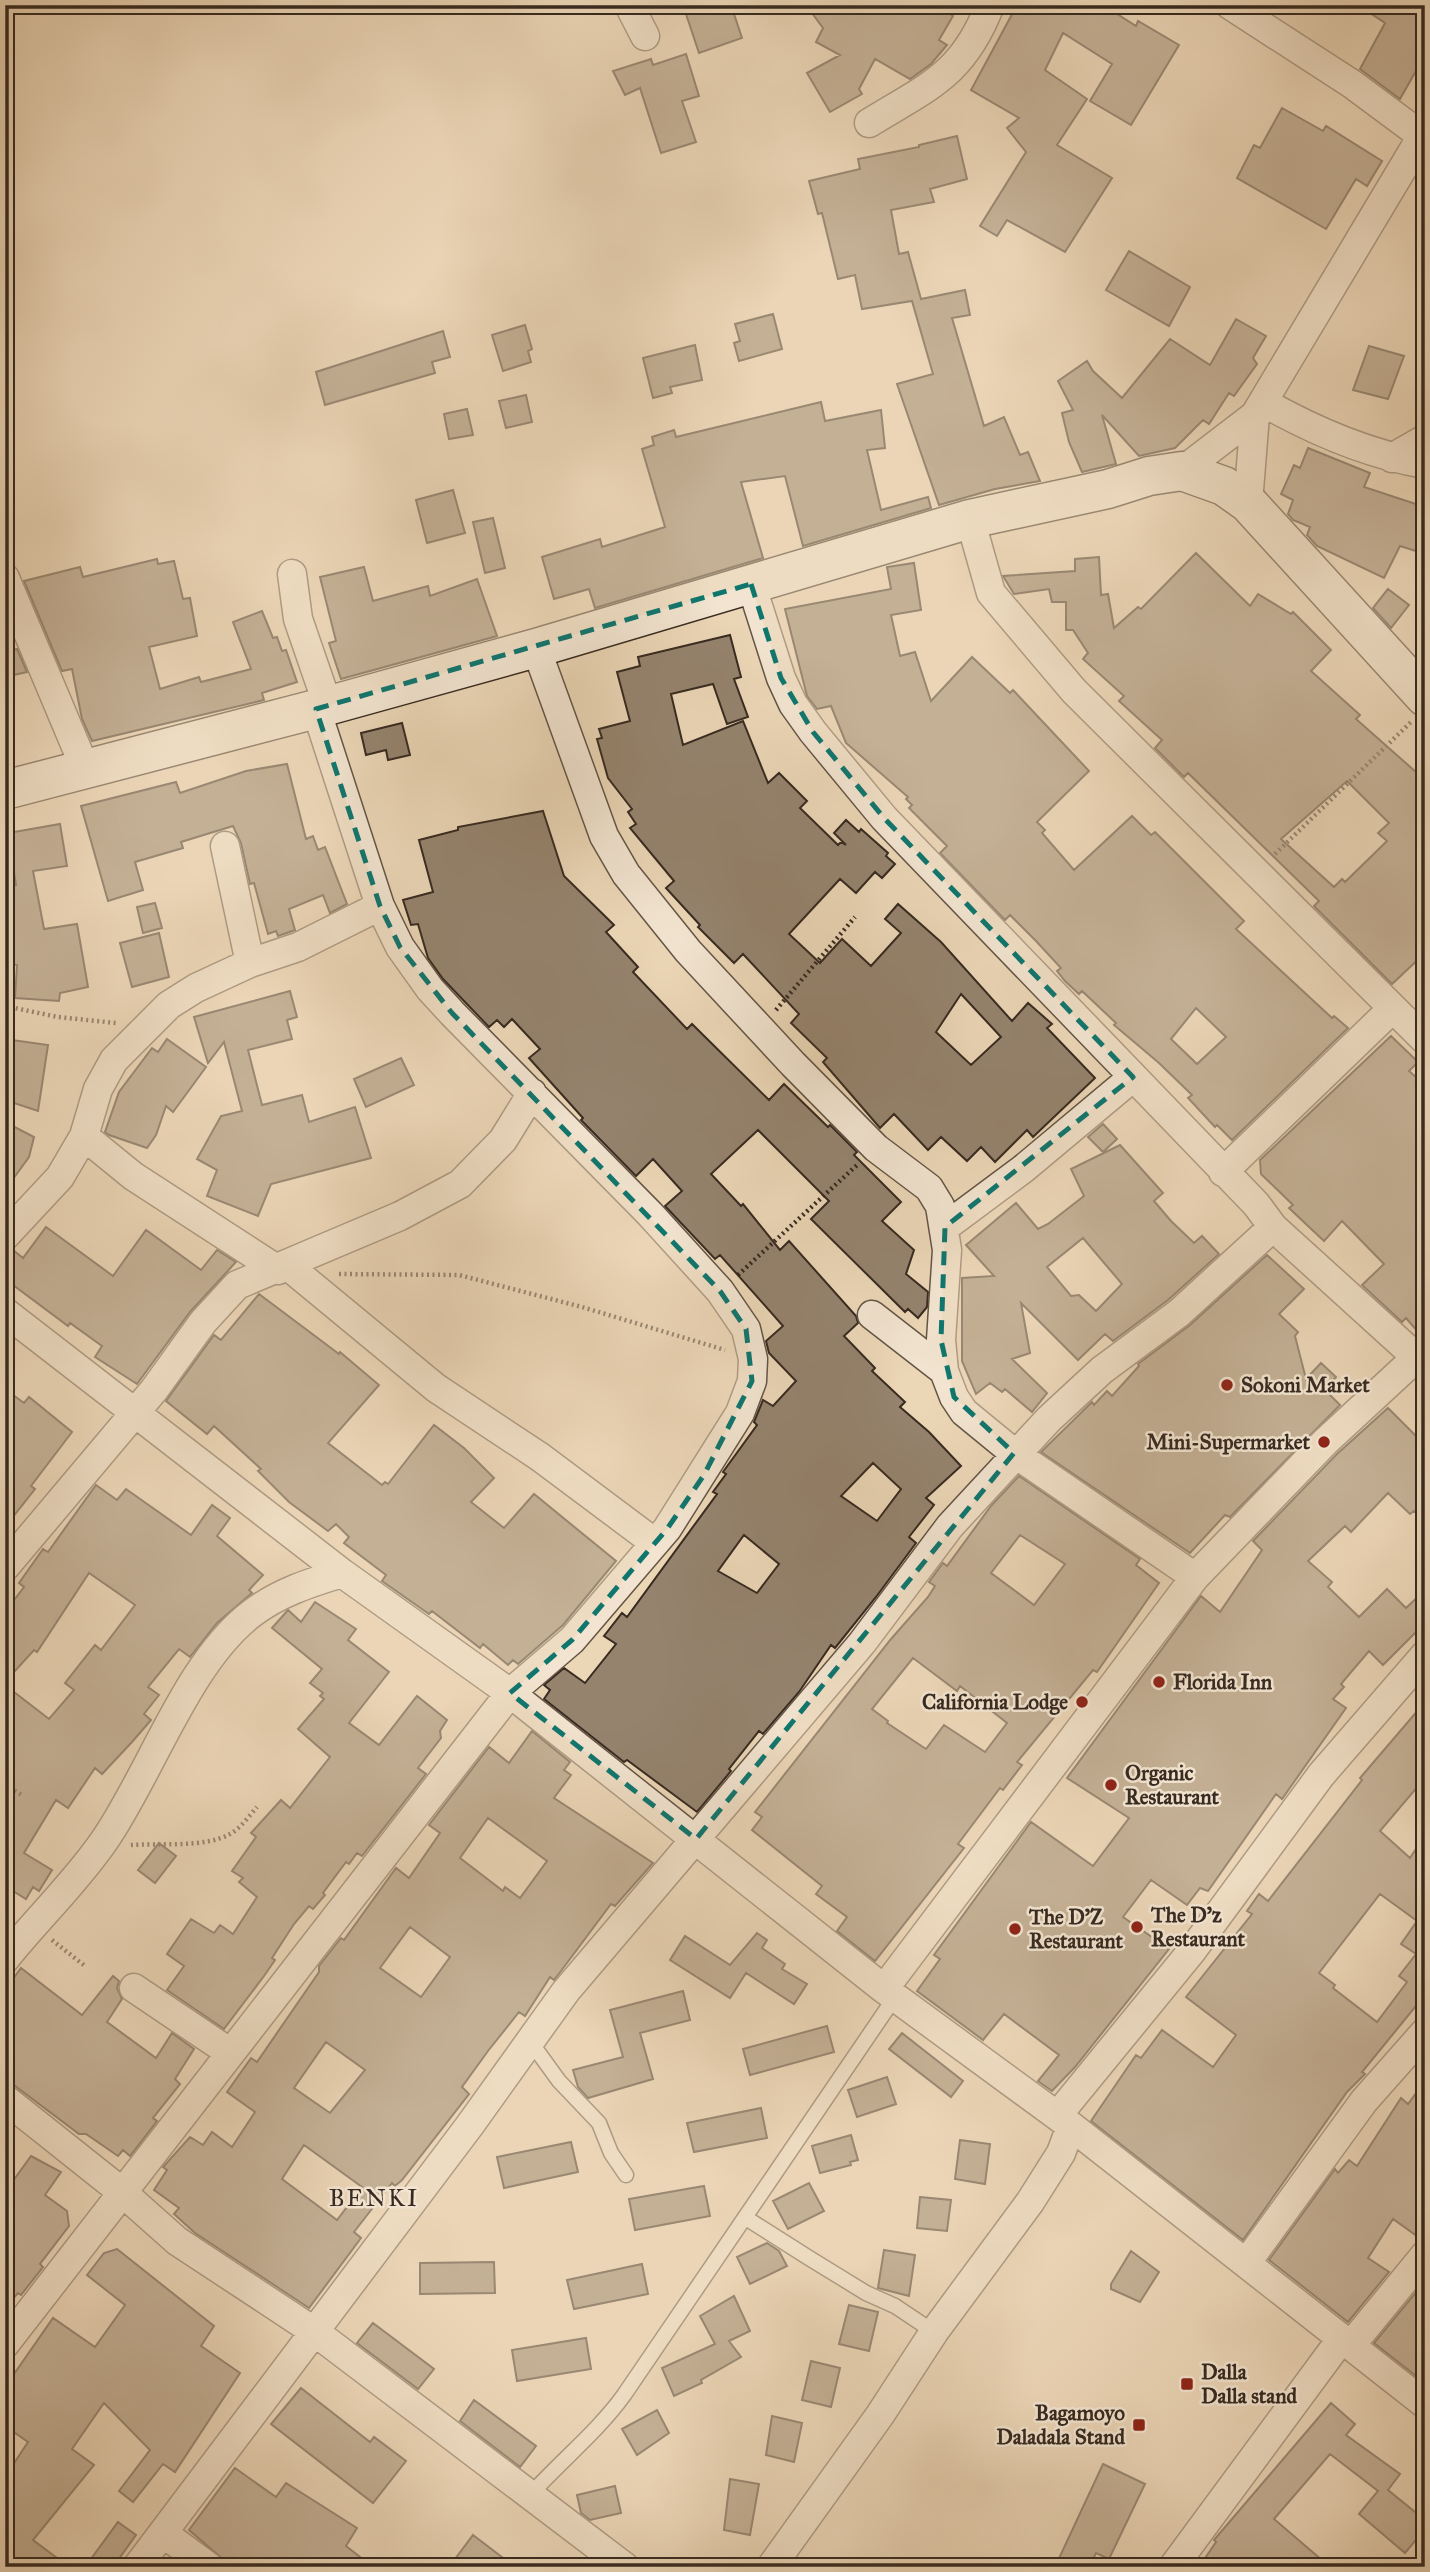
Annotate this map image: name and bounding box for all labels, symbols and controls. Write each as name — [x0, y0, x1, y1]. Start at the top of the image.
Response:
place label: Sokoni Market — [1241, 1372, 1370, 1398]
marker: Sokoni Market — [1219, 1377, 1235, 1393]
place label: Mini-Supermarket — [1146, 1429, 1311, 1455]
marker: Mini-Supermarket — [1316, 1434, 1332, 1450]
place label: Florida Inn — [1173, 1669, 1273, 1695]
marker: Florida Inn — [1151, 1674, 1167, 1690]
place label: California Lodge — [922, 1689, 1068, 1715]
marker: California Lodge — [1074, 1694, 1090, 1710]
place label: Organic Restaurant — [1125, 1760, 1220, 1810]
marker: Organic Restaurant — [1103, 1777, 1119, 1793]
place label: The D'z Restaurant — [1150, 1902, 1246, 1952]
place label: The D'Z Restaurant — [1028, 1904, 1124, 1954]
marker: The D'z Restaurant — [1129, 1919, 1145, 1935]
marker: The D'Z Restaurant — [1007, 1921, 1023, 1937]
district label: BENKI — [329, 2183, 419, 2213]
place label: Dalla Dalla stand — [1201, 2359, 1298, 2409]
marker: Dalla Dalla stand — [1179, 2376, 1195, 2392]
place label: Bagamoyo Daladala Stand — [996, 2400, 1125, 2450]
marker: Bagamoyo Daladala Stand — [1131, 2417, 1147, 2433]

